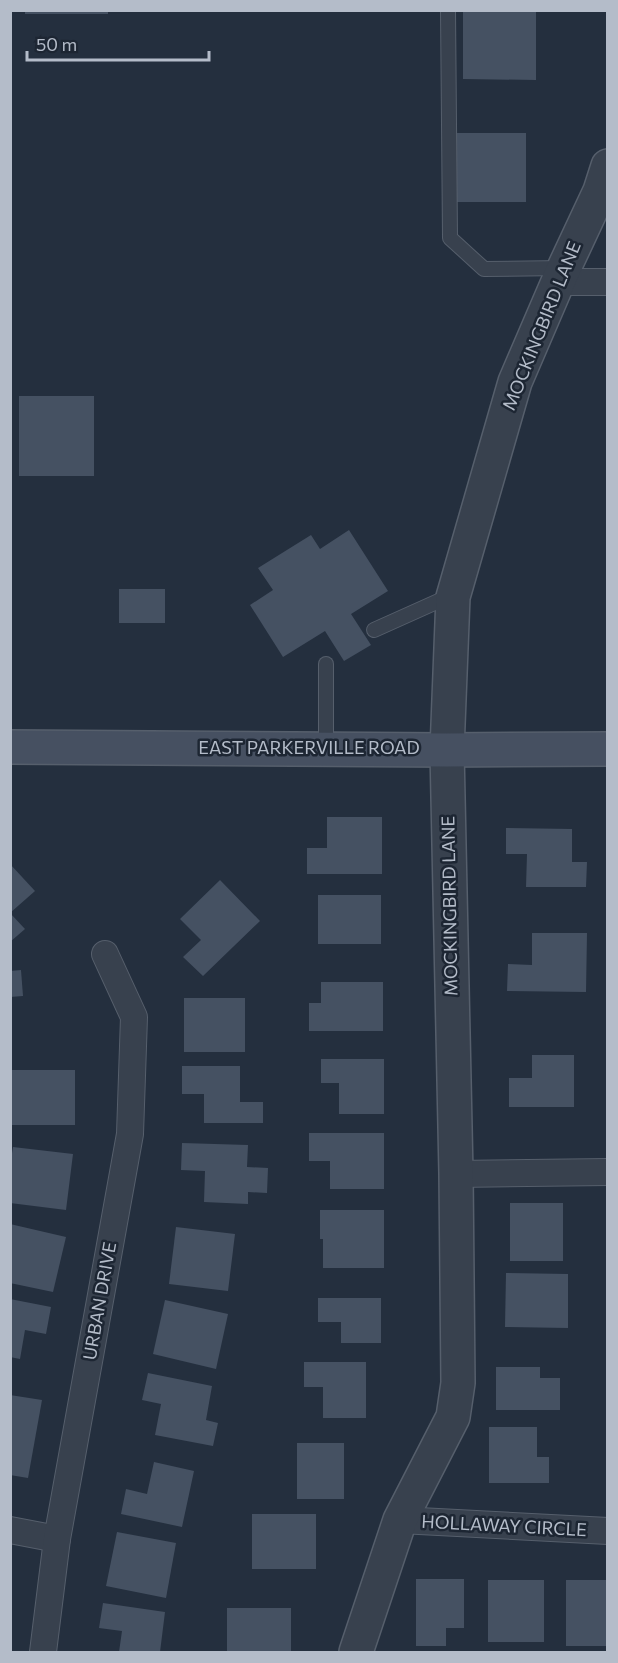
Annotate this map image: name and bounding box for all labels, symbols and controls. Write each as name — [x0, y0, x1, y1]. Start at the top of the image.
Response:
scale bar — [27, 24, 208, 62]
text: 50 m — [36, 33, 77, 55]
street label: MOCKINGBIRD LANE — [497, 238, 585, 413]
street label: EAST PARKERVILLE ROAD — [198, 736, 420, 758]
street label: MOCKINGBIRD LANE — [436, 816, 462, 996]
street label: URBAN DRIVE — [78, 1240, 120, 1362]
street label: HOLLAWAY CIRCLE — [421, 1510, 587, 1540]

